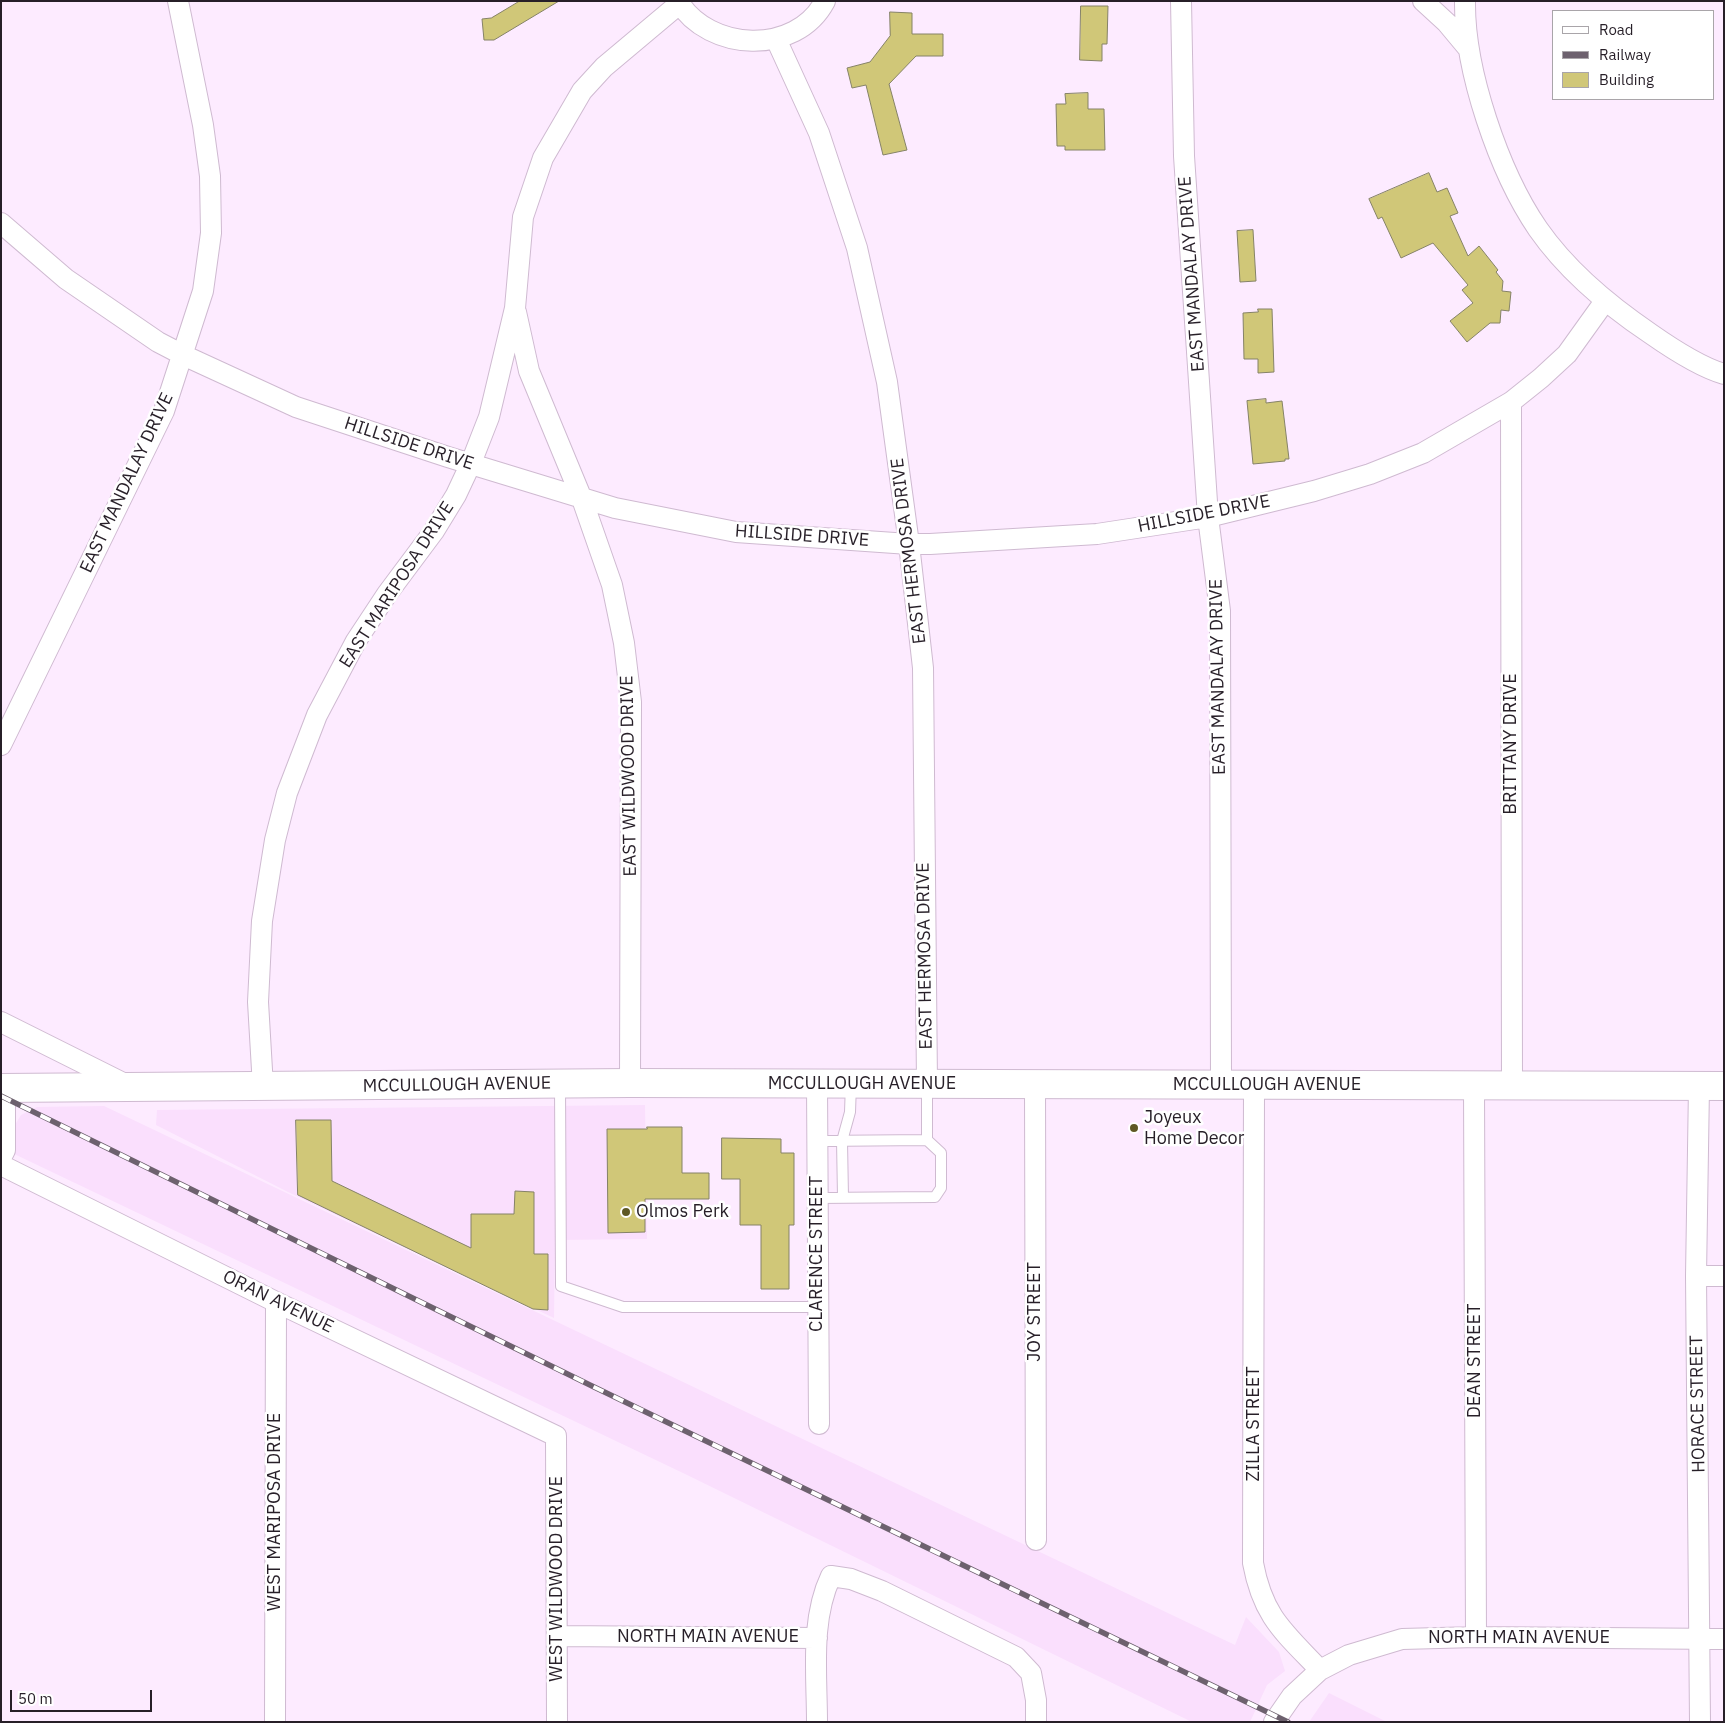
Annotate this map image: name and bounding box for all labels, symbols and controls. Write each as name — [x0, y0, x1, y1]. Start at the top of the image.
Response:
legend — [1552, 10, 1715, 100]
text: Road — [1599, 20, 1634, 39]
text: Railway — [1599, 45, 1651, 64]
text: Building — [1599, 70, 1654, 89]
street label: EAST MANDALAY DRIVE — [1174, 175, 1210, 373]
street label: EAST MANDALAY DRIVE — [76, 390, 178, 576]
street label: HILLSIDE DRIVE — [342, 413, 476, 475]
street label: EAST HERMOSA DRIVE — [887, 457, 931, 645]
street label: HILLSIDE DRIVE — [1136, 491, 1272, 537]
street label: EAST MARIPOSA DRIVE — [335, 498, 459, 672]
street label: HILLSIDE DRIVE — [734, 521, 870, 551]
street label: EAST MANDALAY DRIVE — [1205, 579, 1231, 775]
street label: BRITTANY DRIVE — [1500, 673, 1522, 815]
street label: EAST WILDWOOD DRIVE — [616, 675, 642, 877]
street label: EAST HERMOSA DRIVE — [913, 862, 937, 1050]
street label: MCCULLOUGH AVENUE — [363, 1073, 551, 1097]
street label: MCCULLOUGH AVENUE — [768, 1073, 956, 1095]
street label: MCCULLOUGH AVENUE — [1173, 1074, 1361, 1096]
place label: Joyeux Home Decor — [1144, 1107, 1244, 1150]
marker: Joyeux Home Decor — [1128, 1122, 1140, 1134]
street label: CLARENCE STREET — [806, 1176, 828, 1332]
place label: Olmos Perk — [636, 1201, 729, 1223]
marker: Olmos Perk — [620, 1206, 632, 1218]
street label: JOY STREET — [1024, 1262, 1046, 1362]
street label: ORAN AVENUE — [219, 1266, 337, 1338]
street label: DEAN STREET — [1464, 1304, 1486, 1418]
street label: HORACE STREET — [1686, 1335, 1710, 1473]
street label: ZILLA STREET — [1243, 1366, 1265, 1482]
street label: WEST MARIPOSA DRIVE — [264, 1413, 286, 1611]
street label: WEST WILDWOOD DRIVE — [546, 1476, 568, 1682]
street label: NORTH MAIN AVENUE — [617, 1626, 799, 1648]
street label: NORTH MAIN AVENUE — [1428, 1627, 1610, 1649]
scale bar — [12, 1680, 155, 1712]
text: 50 m — [18, 1689, 53, 1708]

